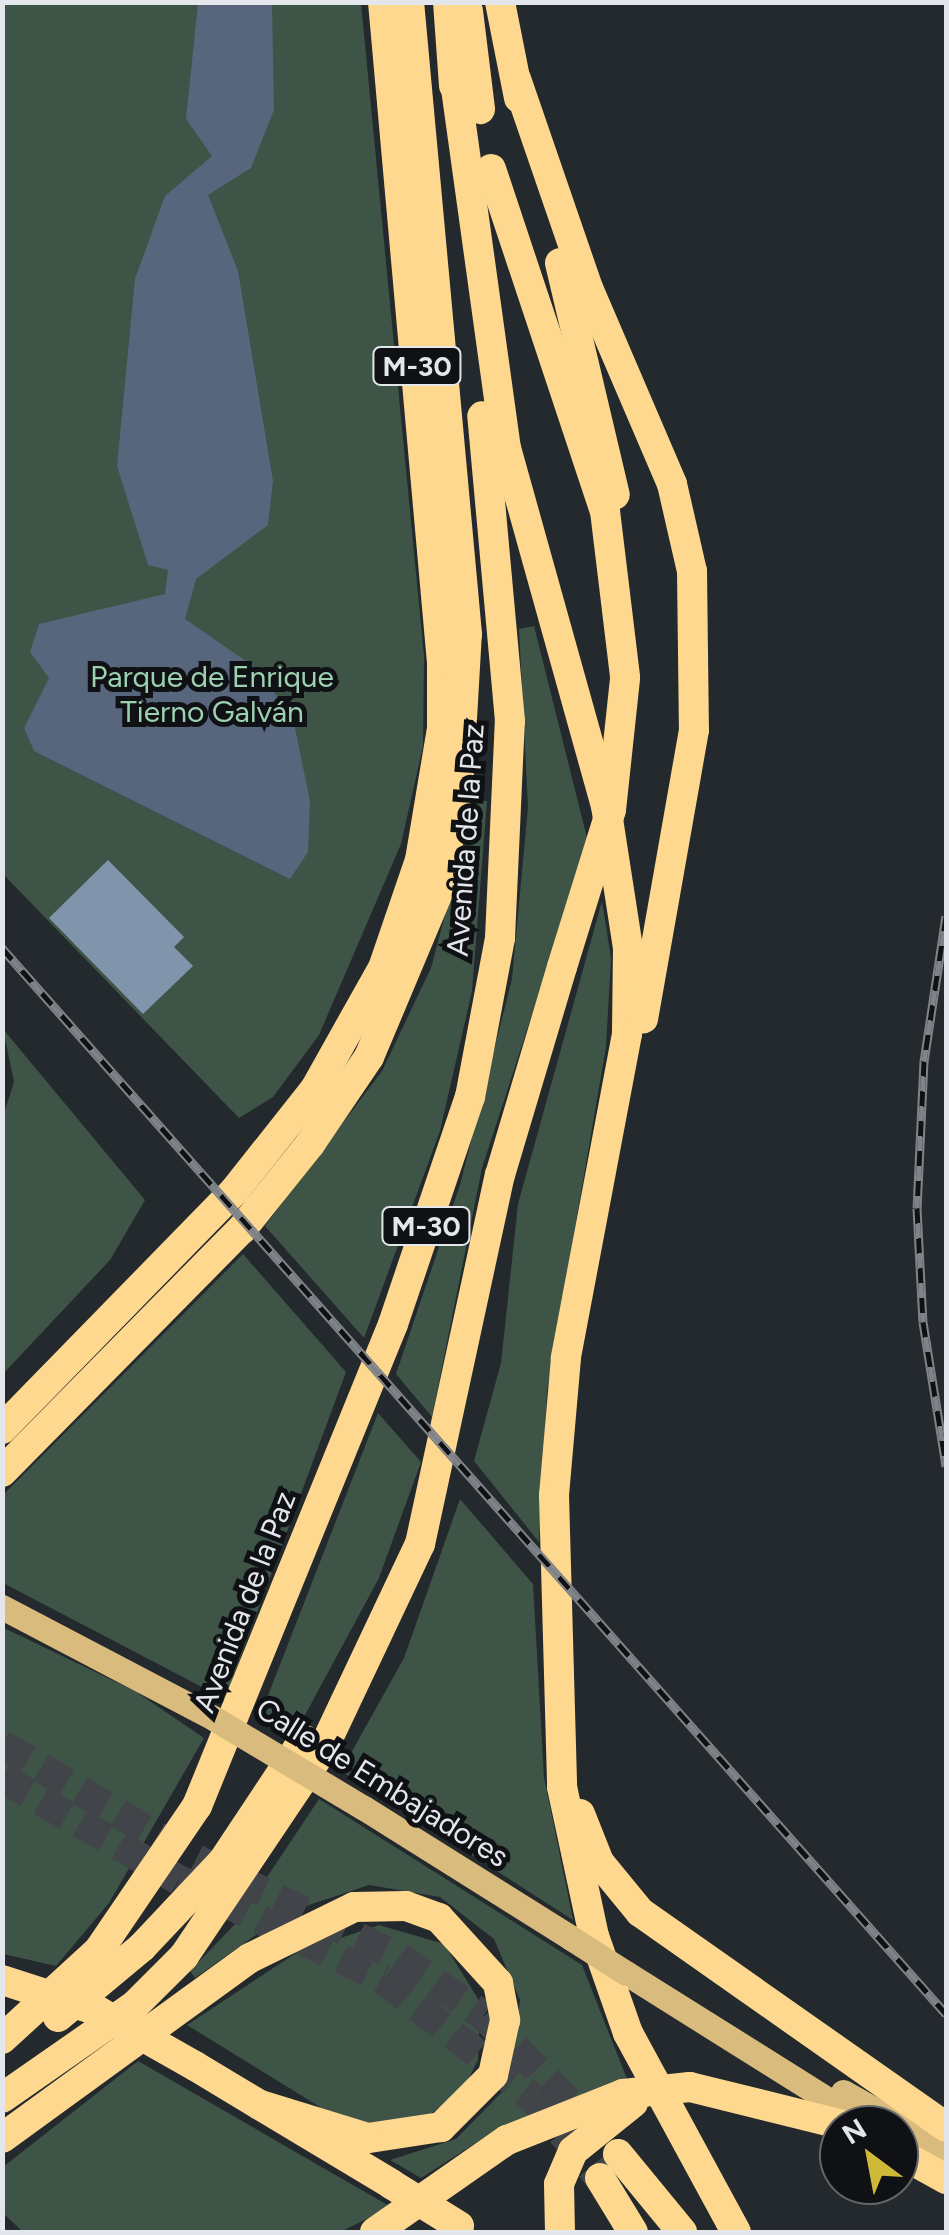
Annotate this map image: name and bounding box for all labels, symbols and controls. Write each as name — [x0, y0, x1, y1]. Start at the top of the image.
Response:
road number: M-30 — [372, 343, 462, 389]
park label: Parque de Enrique Tierno Galván — [90, 659, 334, 730]
street label: Avenida de la Paz — [440, 722, 492, 958]
road number: M-30 — [381, 1203, 471, 1249]
street label: Avenida de la Paz — [186, 1487, 304, 1717]
street label: Calle de Embajadores — [249, 1691, 515, 1875]
north arrow — [819, 2105, 919, 2205]
text: N — [836, 2111, 872, 2151]

